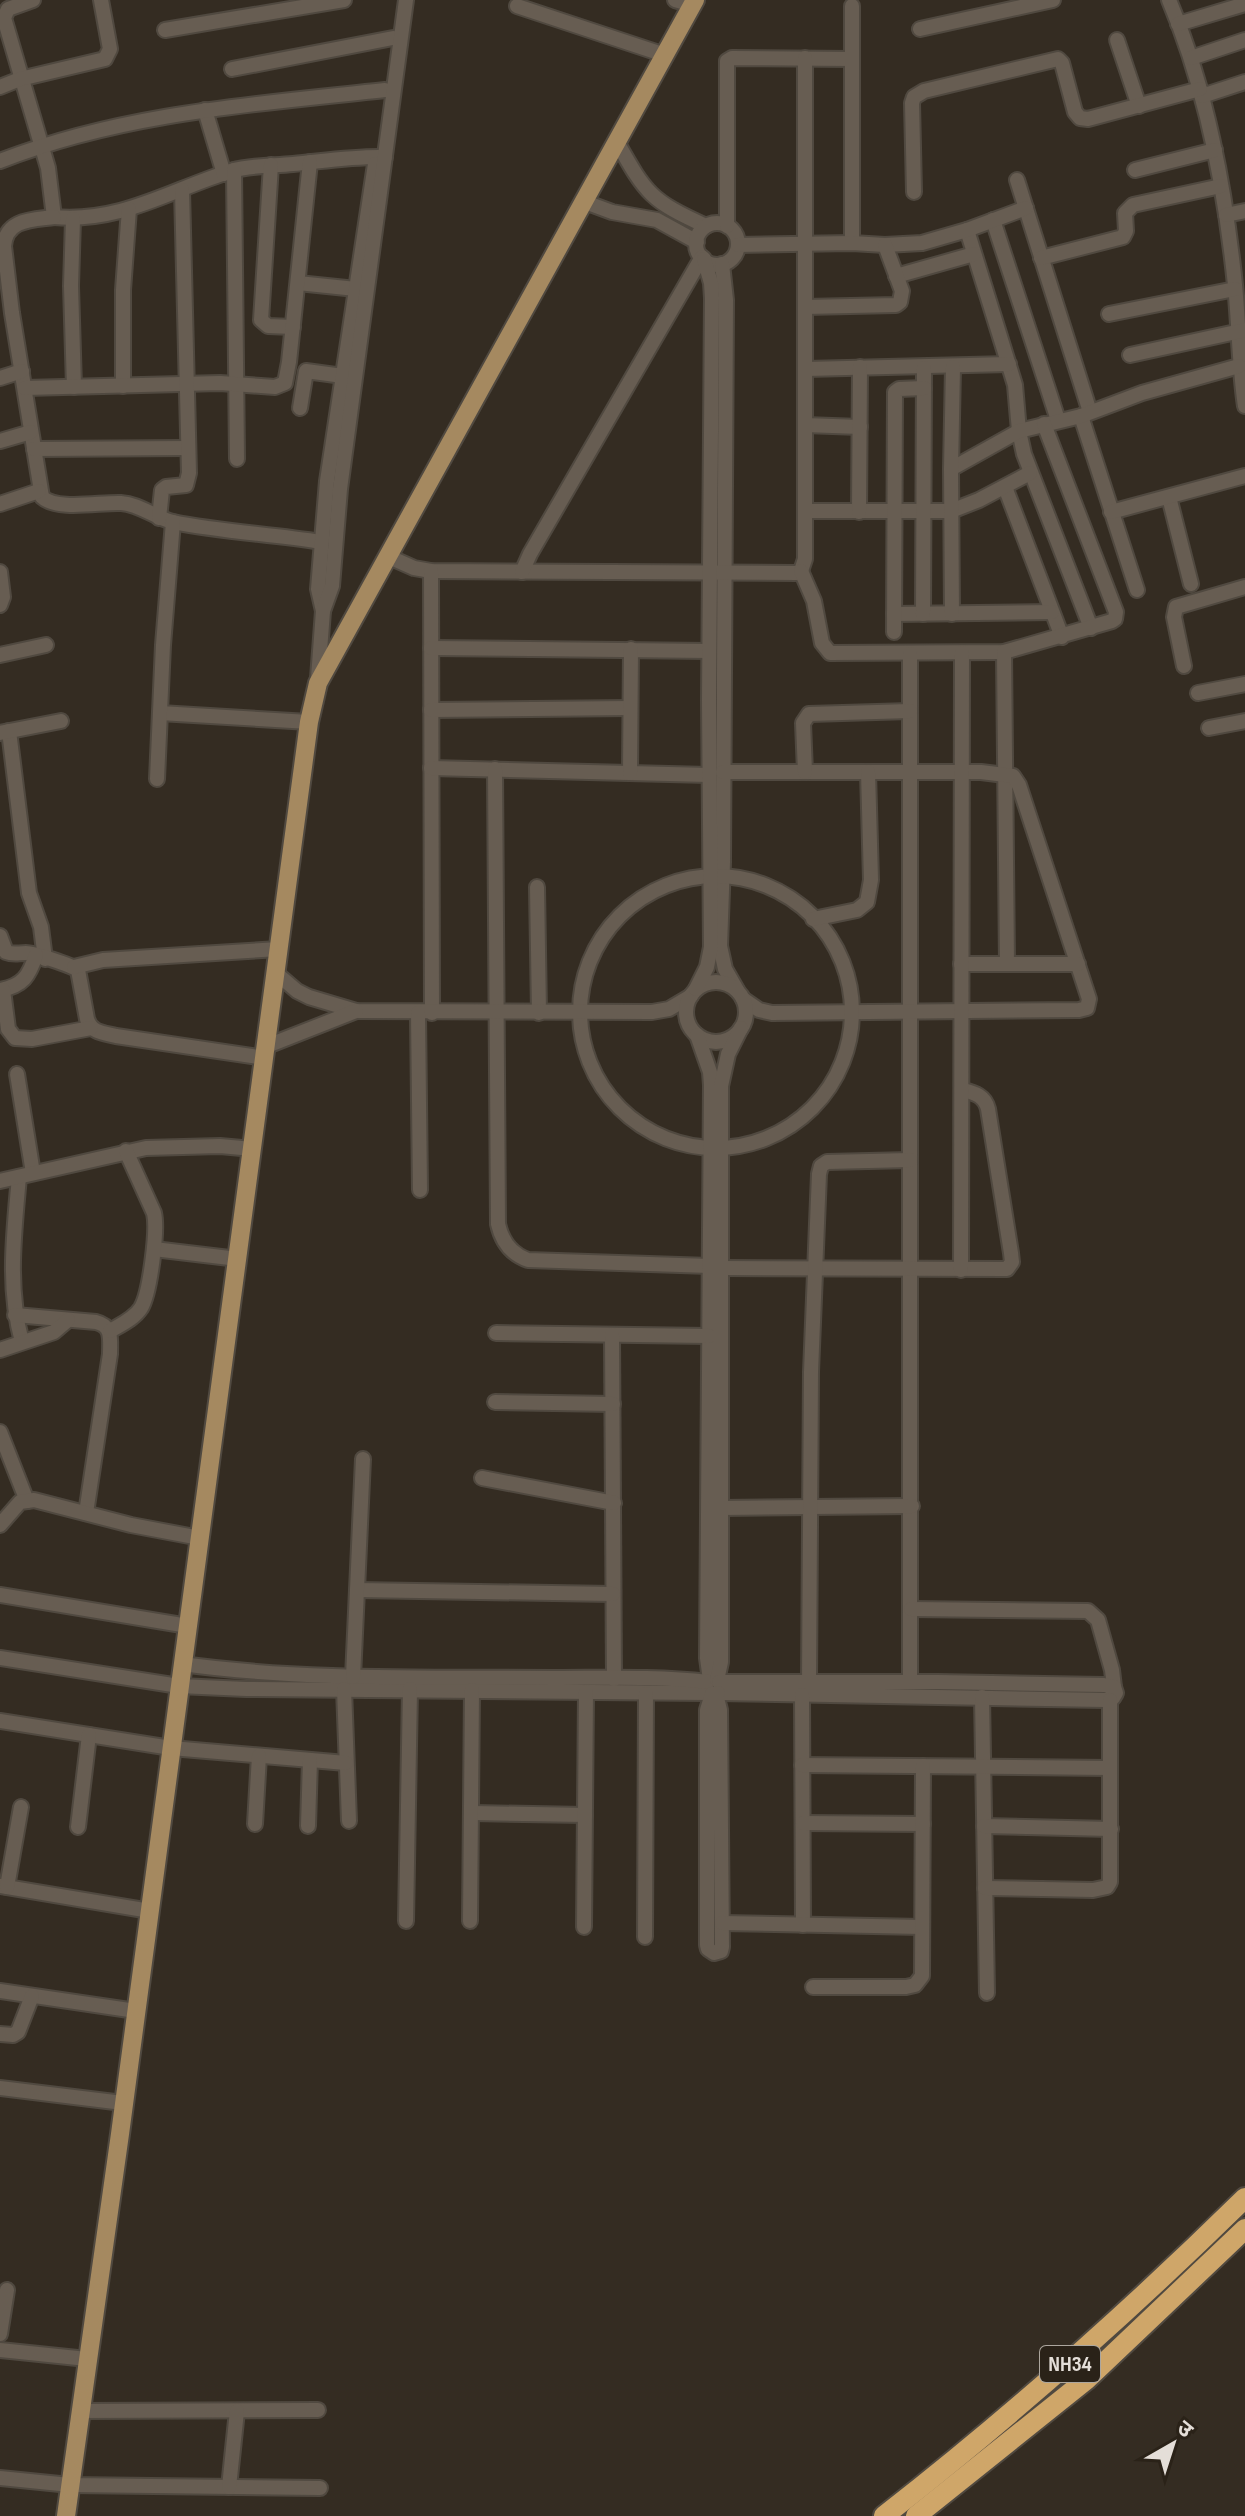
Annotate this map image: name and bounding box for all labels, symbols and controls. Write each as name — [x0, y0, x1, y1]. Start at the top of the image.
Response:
road number: NH34 — [1040, 2346, 1100, 2382]
north arrow — [1133, 2404, 1213, 2484]
text: उ — [1171, 2415, 1199, 2445]

